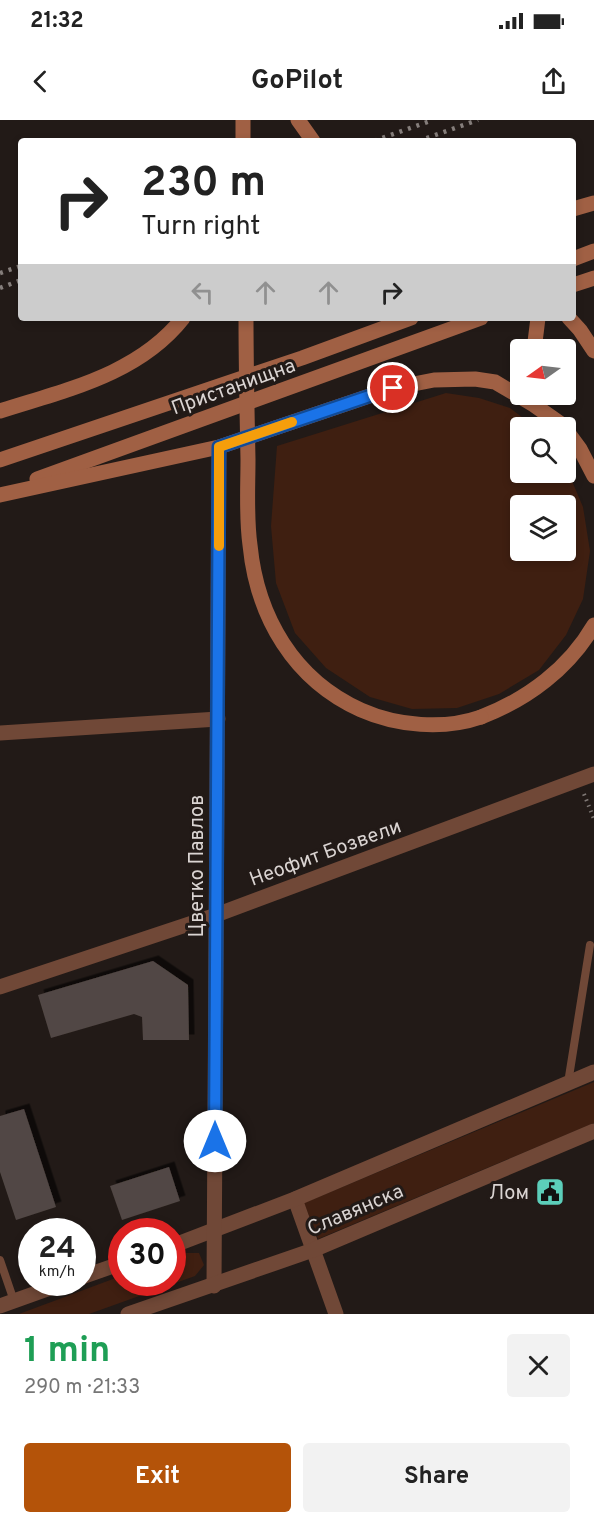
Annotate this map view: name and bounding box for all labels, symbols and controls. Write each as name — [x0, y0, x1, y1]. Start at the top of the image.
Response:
text: 21:32 — [30, 8, 84, 35]
text: GoPilot — [251, 64, 343, 98]
icon: back — [24, 65, 57, 98]
icon: share — [537, 65, 570, 98]
text: 230 m — [141, 158, 266, 211]
icon: right — [42, 162, 120, 240]
text: Turn right — [141, 210, 260, 244]
icon: left — [186, 276, 219, 309]
icon: ahead — [249, 276, 282, 309]
icon: ahead — [312, 276, 345, 309]
icon: right — [375, 276, 408, 309]
north arrow — [510, 339, 576, 405]
map controls — [510, 339, 576, 561]
street label: Пристанищна — [168, 353, 299, 422]
pin — [367, 362, 418, 413]
icon: arrive — [376, 371, 409, 404]
button: search — [510, 417, 576, 483]
button: layers — [510, 495, 576, 561]
street label: Цветко Павлов — [185, 795, 211, 938]
street label: Неофит Бозвели — [246, 814, 405, 893]
position arrow — [183, 1109, 247, 1173]
public building icon: Лом — [534, 1176, 566, 1208]
street label: Славянска — [304, 1179, 408, 1243]
place label: Лом — [489, 1181, 529, 1207]
speed limit sign: 30 — [108, 1218, 186, 1296]
text: 24 — [38, 1231, 76, 1268]
text: km/h — [39, 1263, 75, 1282]
text: 1 min — [24, 1329, 110, 1375]
button: close — [507, 1334, 570, 1397]
text: 290 m · 21:33 — [24, 1375, 140, 1401]
button: Exit — [24, 1443, 291, 1512]
button: Share — [303, 1443, 570, 1512]

